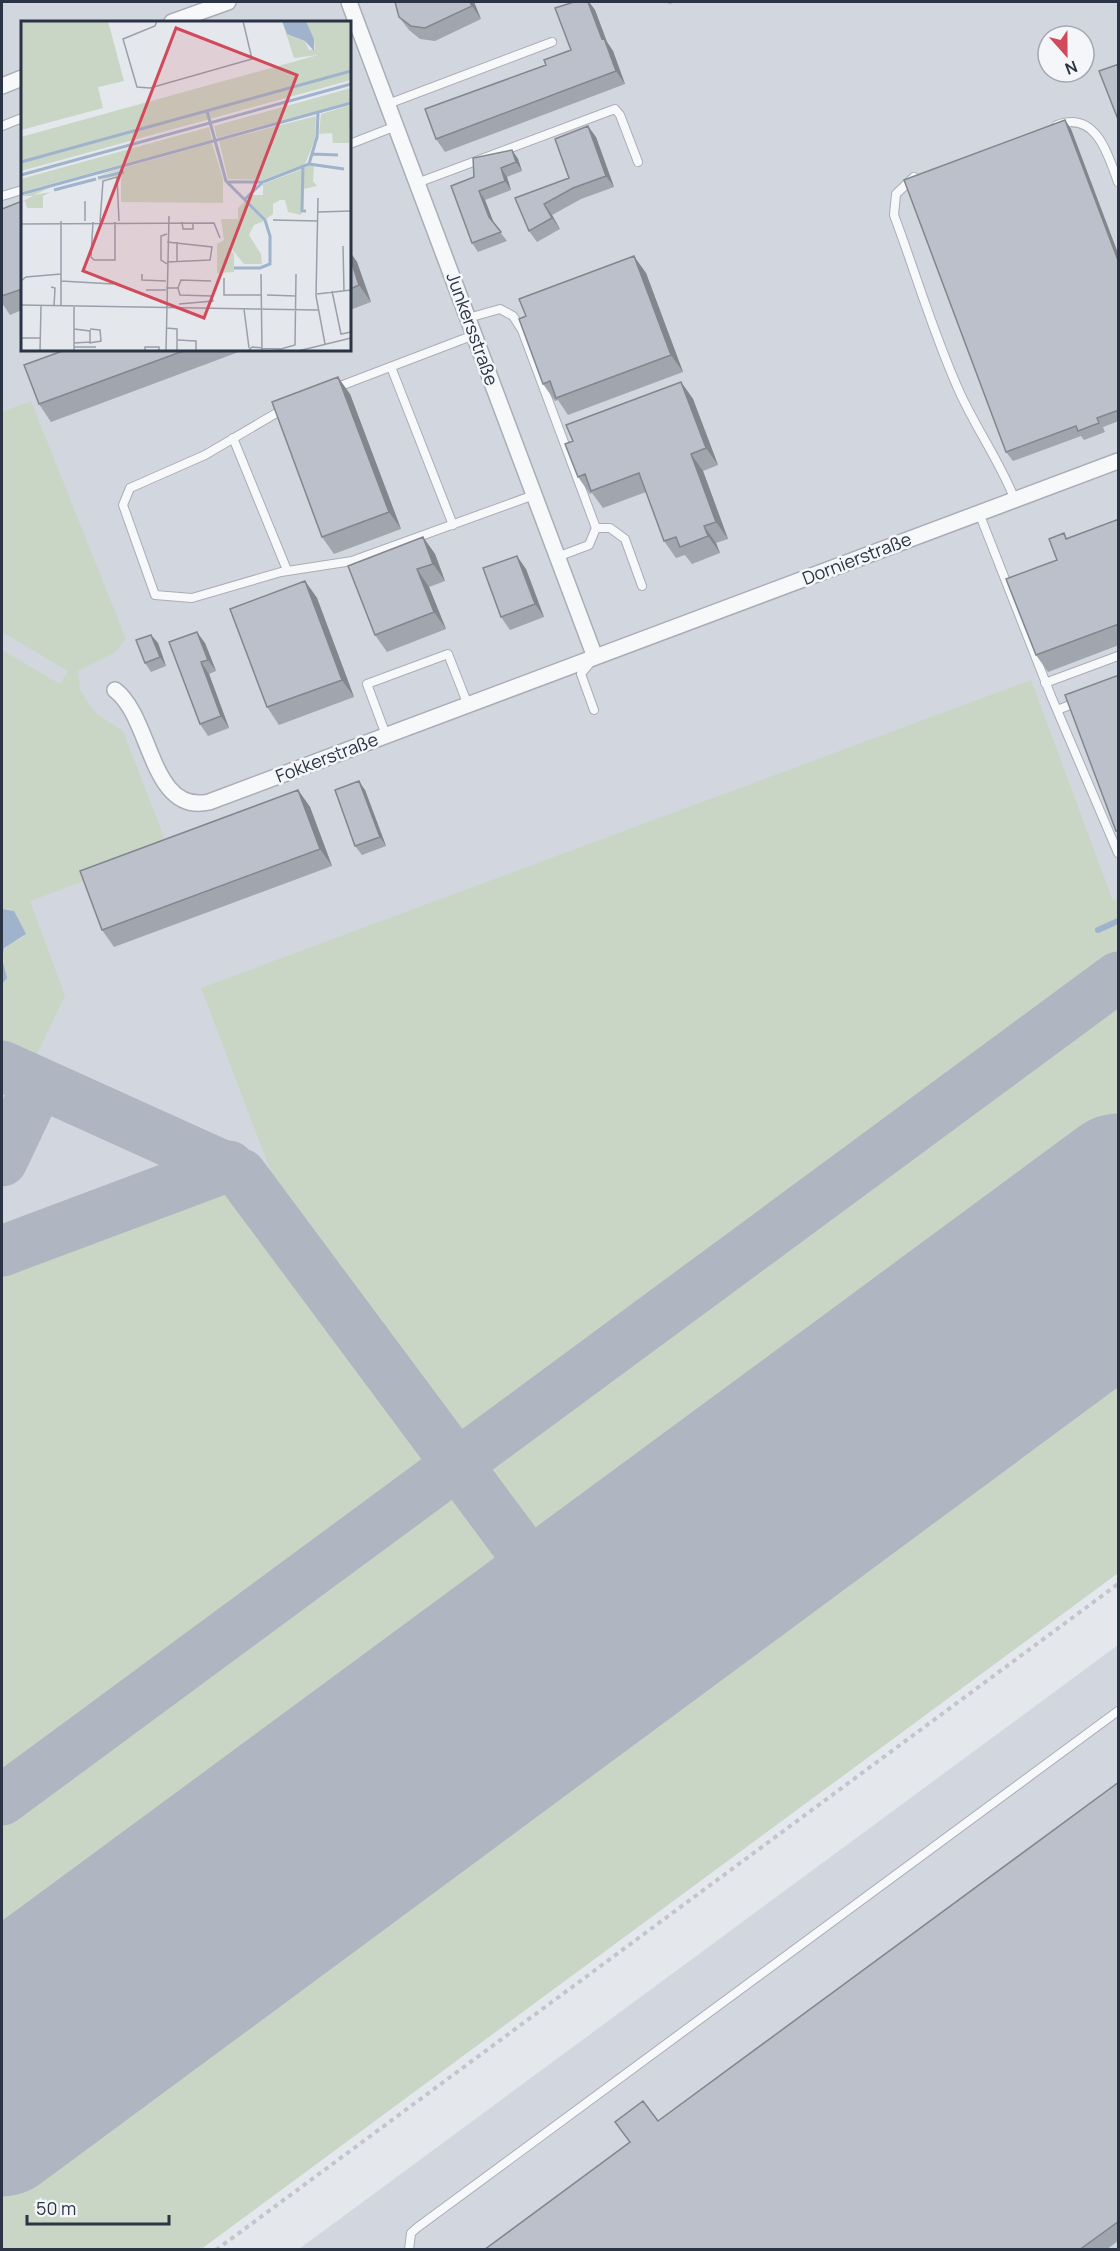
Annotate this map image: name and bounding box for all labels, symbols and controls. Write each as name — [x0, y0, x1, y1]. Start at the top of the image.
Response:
inset map — [21, 21, 351, 351]
north arrow — [1036, 24, 1096, 84]
text: N — [1062, 56, 1081, 80]
street label: Junkersstraße — [441, 269, 505, 389]
street label: Dornierstraße — [799, 526, 915, 590]
street label: Fokkerstraße — [272, 727, 381, 788]
scale bar — [27, 2188, 170, 2226]
text: 50 m — [36, 2196, 76, 2220]

